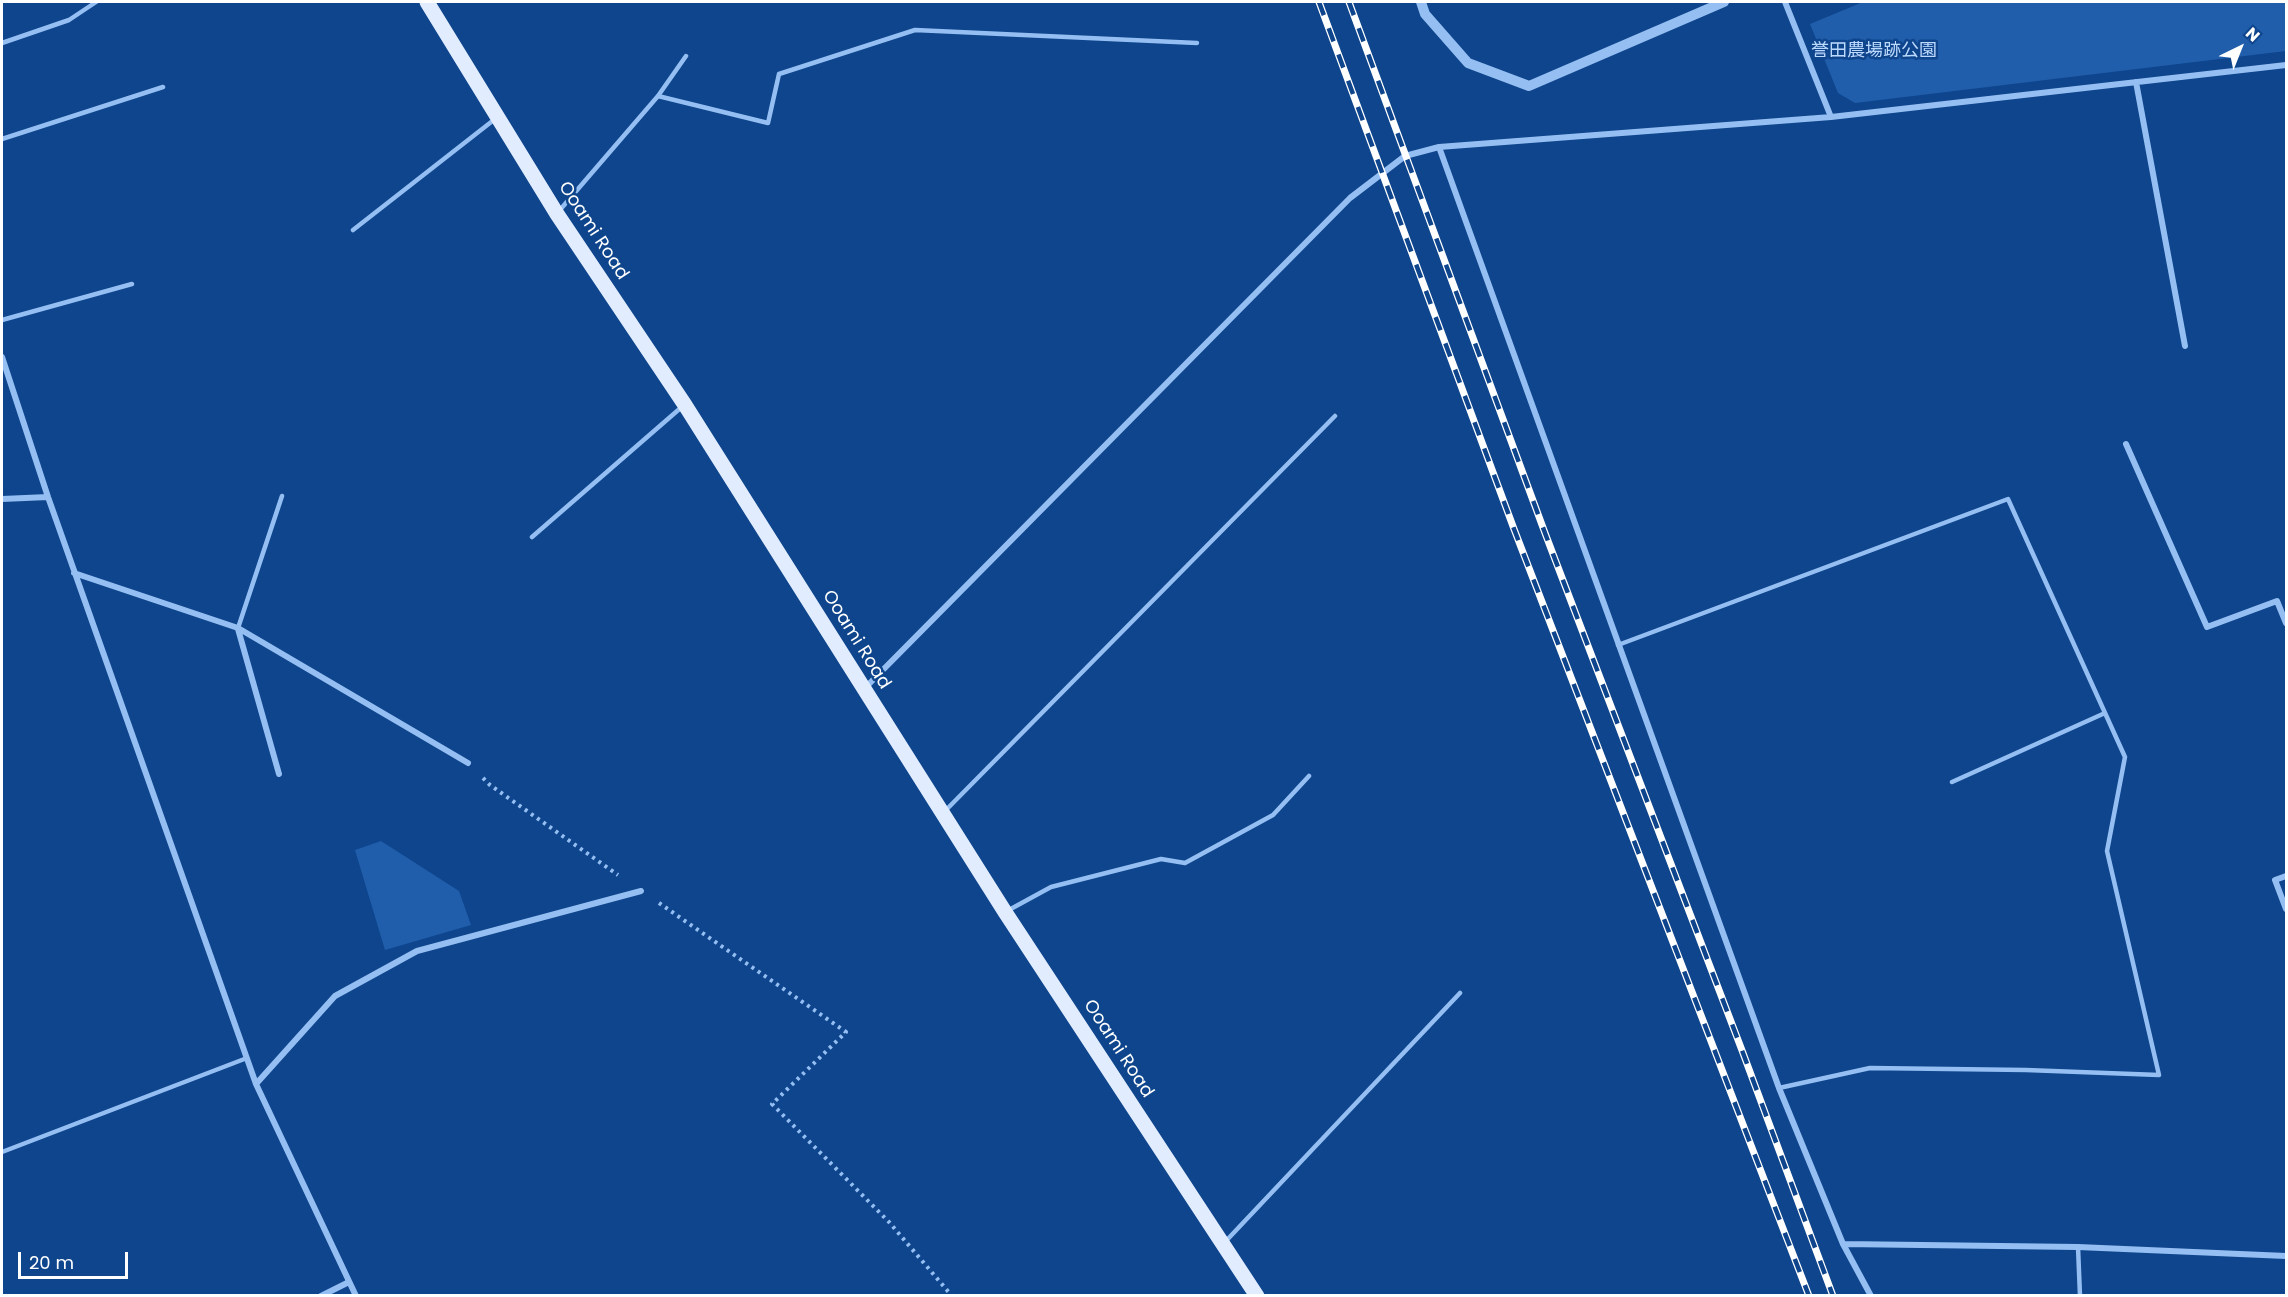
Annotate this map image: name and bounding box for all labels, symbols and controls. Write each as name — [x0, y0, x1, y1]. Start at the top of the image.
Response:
north arrow — [2210, 18, 2270, 78]
text: N — [2240, 22, 2265, 47]
park label: 誉田農場跡公園 — [1811, 40, 1937, 62]
street label: Ooami Road — [553, 178, 633, 284]
street label: Ooami Road — [817, 587, 895, 693]
street label: Ooami Road — [1078, 996, 1158, 1102]
scale bar — [21, 1240, 130, 1278]
text: 20 m — [29, 1250, 74, 1275]

